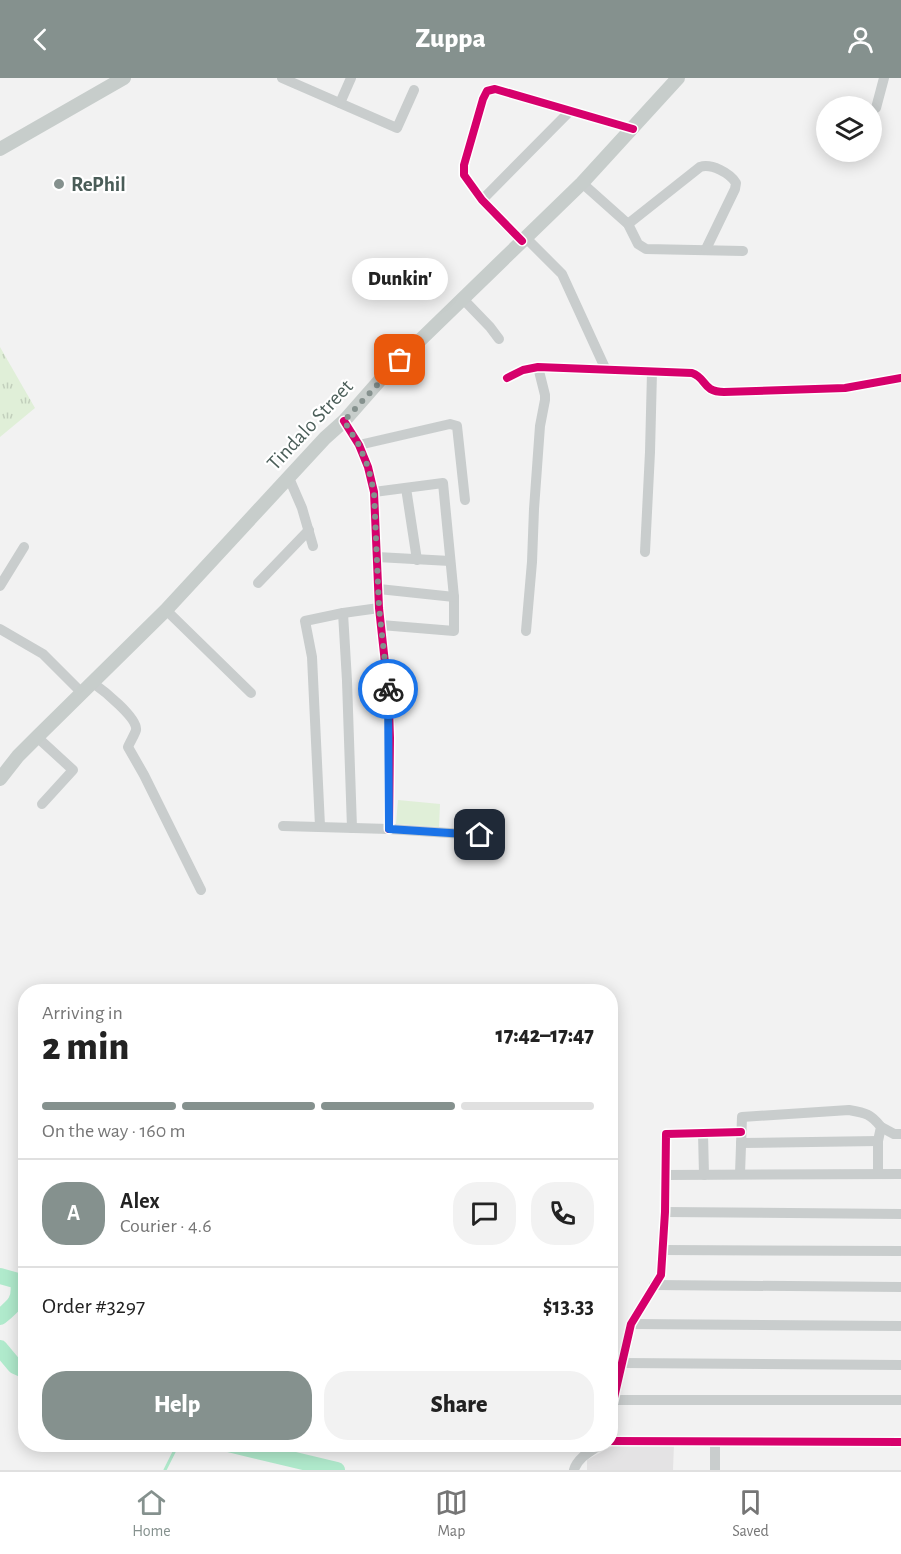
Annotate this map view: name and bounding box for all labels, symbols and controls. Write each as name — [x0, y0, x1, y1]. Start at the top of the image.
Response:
icon: back — [24, 23, 57, 56]
icon: person — [844, 23, 877, 56]
text: Zuppa — [415, 25, 486, 52]
map controls — [816, 96, 882, 162]
button: layers — [816, 96, 882, 162]
place label: RePhil — [71, 174, 126, 195]
marker: RePhil — [52, 177, 66, 191]
callout: Dunkin' — [352, 258, 448, 300]
text: Dunkin' — [368, 269, 432, 289]
pin — [374, 334, 425, 385]
icon: bag — [383, 343, 416, 376]
street label: Tindalo Street — [263, 375, 357, 474]
courier — [358, 659, 418, 719]
icon: bike — [372, 673, 405, 706]
pin — [454, 809, 505, 860]
icon: home — [463, 818, 496, 851]
text: Arriving in — [42, 1003, 123, 1023]
text: 17:42–17:47 — [496, 1024, 594, 1046]
text: 2 min — [42, 1028, 129, 1067]
text: On the way · 160 m — [42, 1121, 186, 1141]
button: chat — [453, 1182, 516, 1245]
button: phone — [531, 1182, 594, 1245]
text: Alex — [120, 1190, 160, 1212]
text: A — [67, 1202, 80, 1224]
text: Courier · 4.6 — [120, 1216, 212, 1236]
text: Order #3297 — [42, 1295, 145, 1317]
text: $13.33 — [543, 1295, 594, 1317]
button: Help — [42, 1371, 312, 1440]
button: Share — [324, 1371, 594, 1440]
tab: Home — [132, 1486, 171, 1541]
tab: Map — [435, 1486, 468, 1541]
tab: Saved — [732, 1486, 769, 1541]

